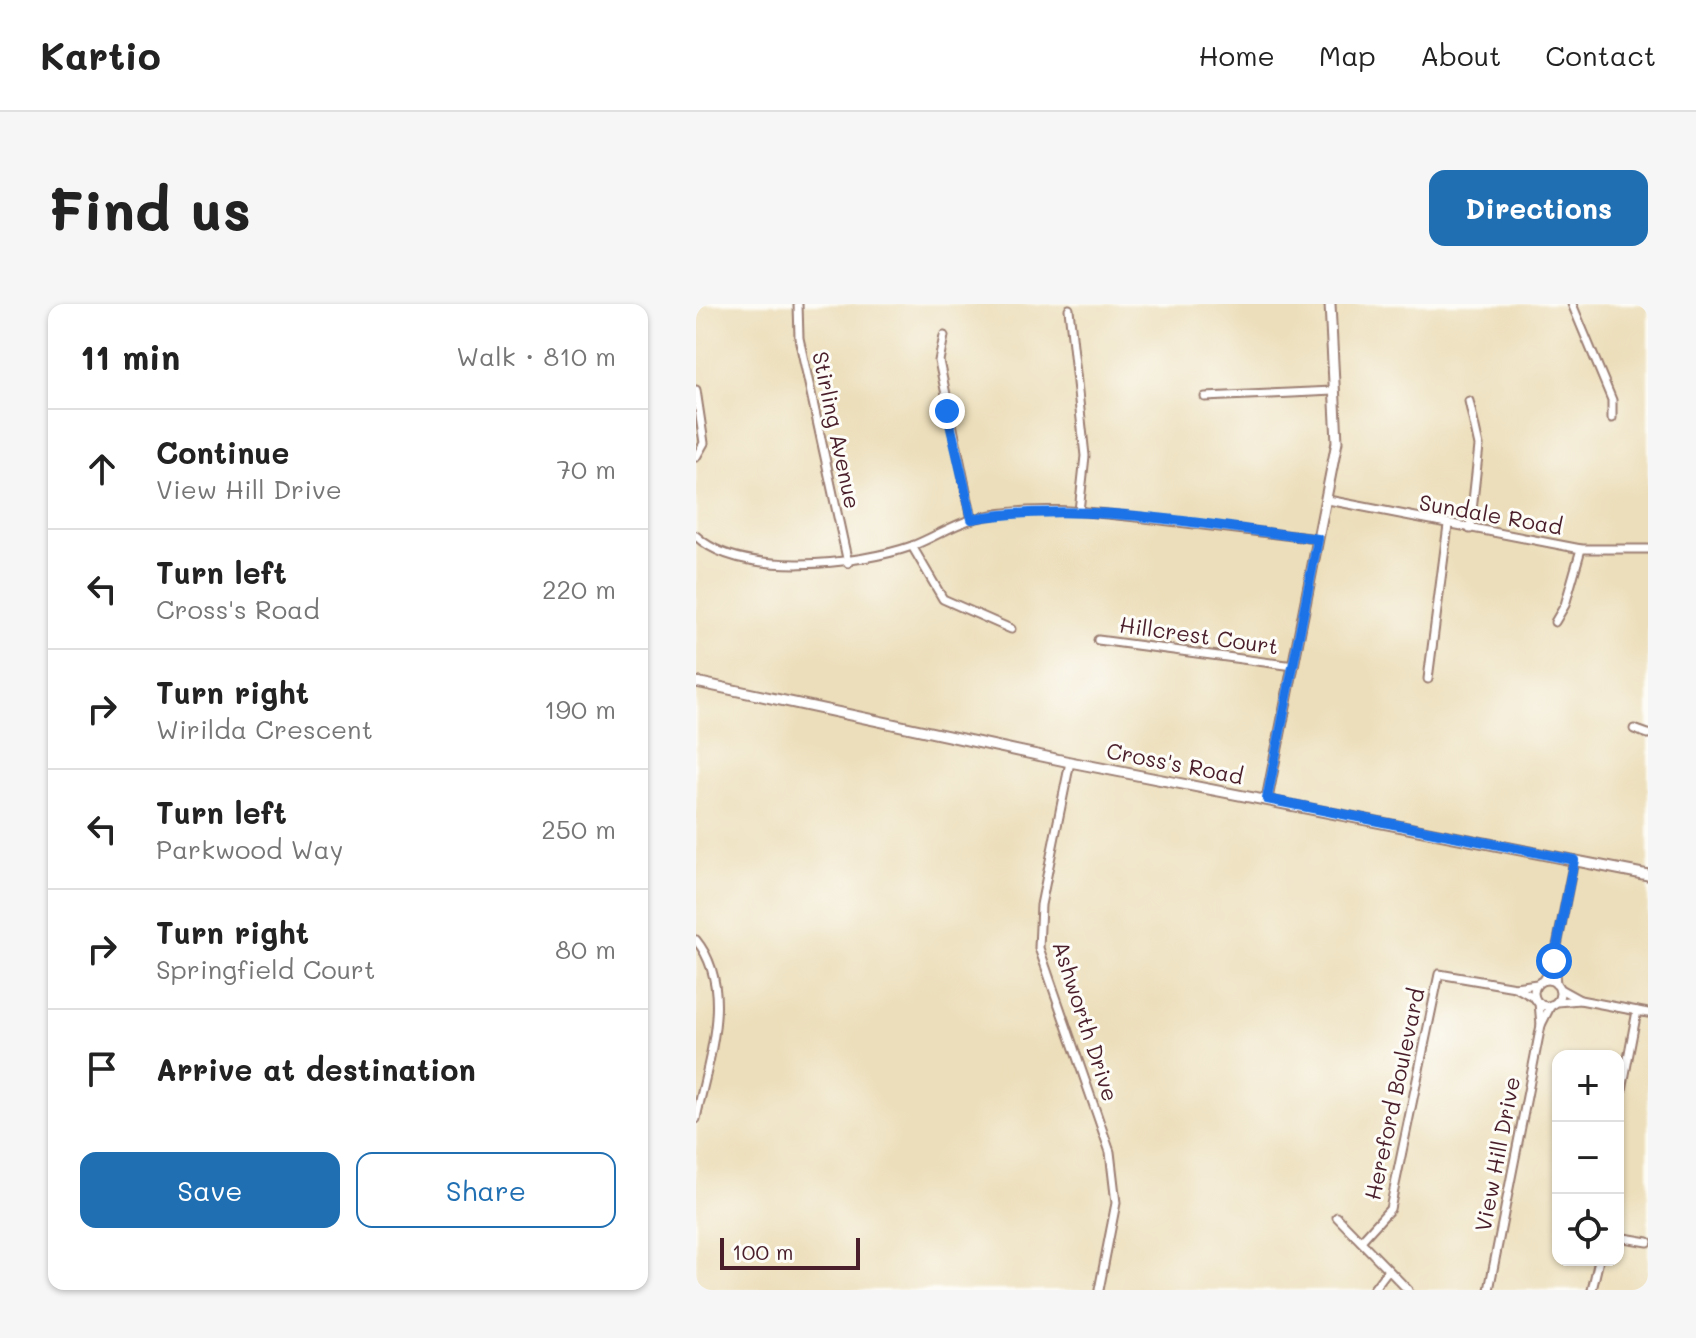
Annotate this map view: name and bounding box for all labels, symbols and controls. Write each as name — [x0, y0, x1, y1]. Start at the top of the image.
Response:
text: Kartio — [40, 30, 161, 80]
text: Home — [1199, 37, 1275, 73]
text: Map — [1319, 37, 1376, 73]
text: About — [1420, 37, 1501, 73]
text: Contact — [1545, 37, 1656, 73]
button: Directions — [1429, 170, 1648, 246]
text: Find us — [48, 172, 251, 245]
text: 11 min — [80, 334, 180, 379]
text: Walk · 810 m — [456, 339, 616, 373]
street label: Stirling Avenue — [806, 349, 868, 511]
route end — [929, 393, 965, 429]
text: Continue — [156, 432, 289, 472]
icon: ahead — [80, 447, 124, 491]
text: 70 m — [556, 452, 616, 486]
text: View Hill Drive — [156, 472, 342, 506]
street label: Sundale Road — [1417, 487, 1565, 541]
text: Turn left — [156, 552, 287, 592]
icon: left — [80, 567, 124, 611]
text: 220 m — [542, 572, 616, 606]
text: Cross's Road — [156, 592, 320, 626]
street label: Hillcrest Court — [1118, 610, 1280, 660]
text: Turn right — [156, 672, 309, 712]
icon: right — [80, 687, 124, 731]
text: 190 m — [544, 692, 616, 726]
text: Wirilda Crescent — [156, 712, 373, 746]
street label: Cross's Road — [1104, 736, 1246, 790]
text: Turn left — [156, 792, 287, 832]
icon: left — [80, 807, 124, 851]
text: 250 m — [541, 812, 616, 846]
text: Parkwood Way — [156, 832, 343, 866]
text: Turn right — [156, 912, 309, 952]
icon: right — [80, 927, 124, 971]
text: 80 m — [555, 932, 616, 966]
street label: Ashworth Drive — [1046, 937, 1126, 1105]
route start — [1536, 943, 1572, 979]
text: Springfield Court — [156, 952, 375, 986]
street label: Hereford Boulevard — [1357, 985, 1431, 1203]
icon: arrive — [80, 1047, 124, 1091]
text: Arrive at destination — [156, 1049, 476, 1089]
map controls — [1552, 1050, 1624, 1266]
button: + — [1552, 1050, 1624, 1122]
street label: View Hill Drive — [1468, 1074, 1526, 1234]
button: − — [1552, 1122, 1624, 1194]
button: Save — [80, 1152, 340, 1228]
button: Share — [356, 1152, 616, 1228]
button: locate — [1552, 1194, 1624, 1266]
scale bar — [720, 1234, 860, 1270]
text: 100 m — [732, 1237, 794, 1266]

